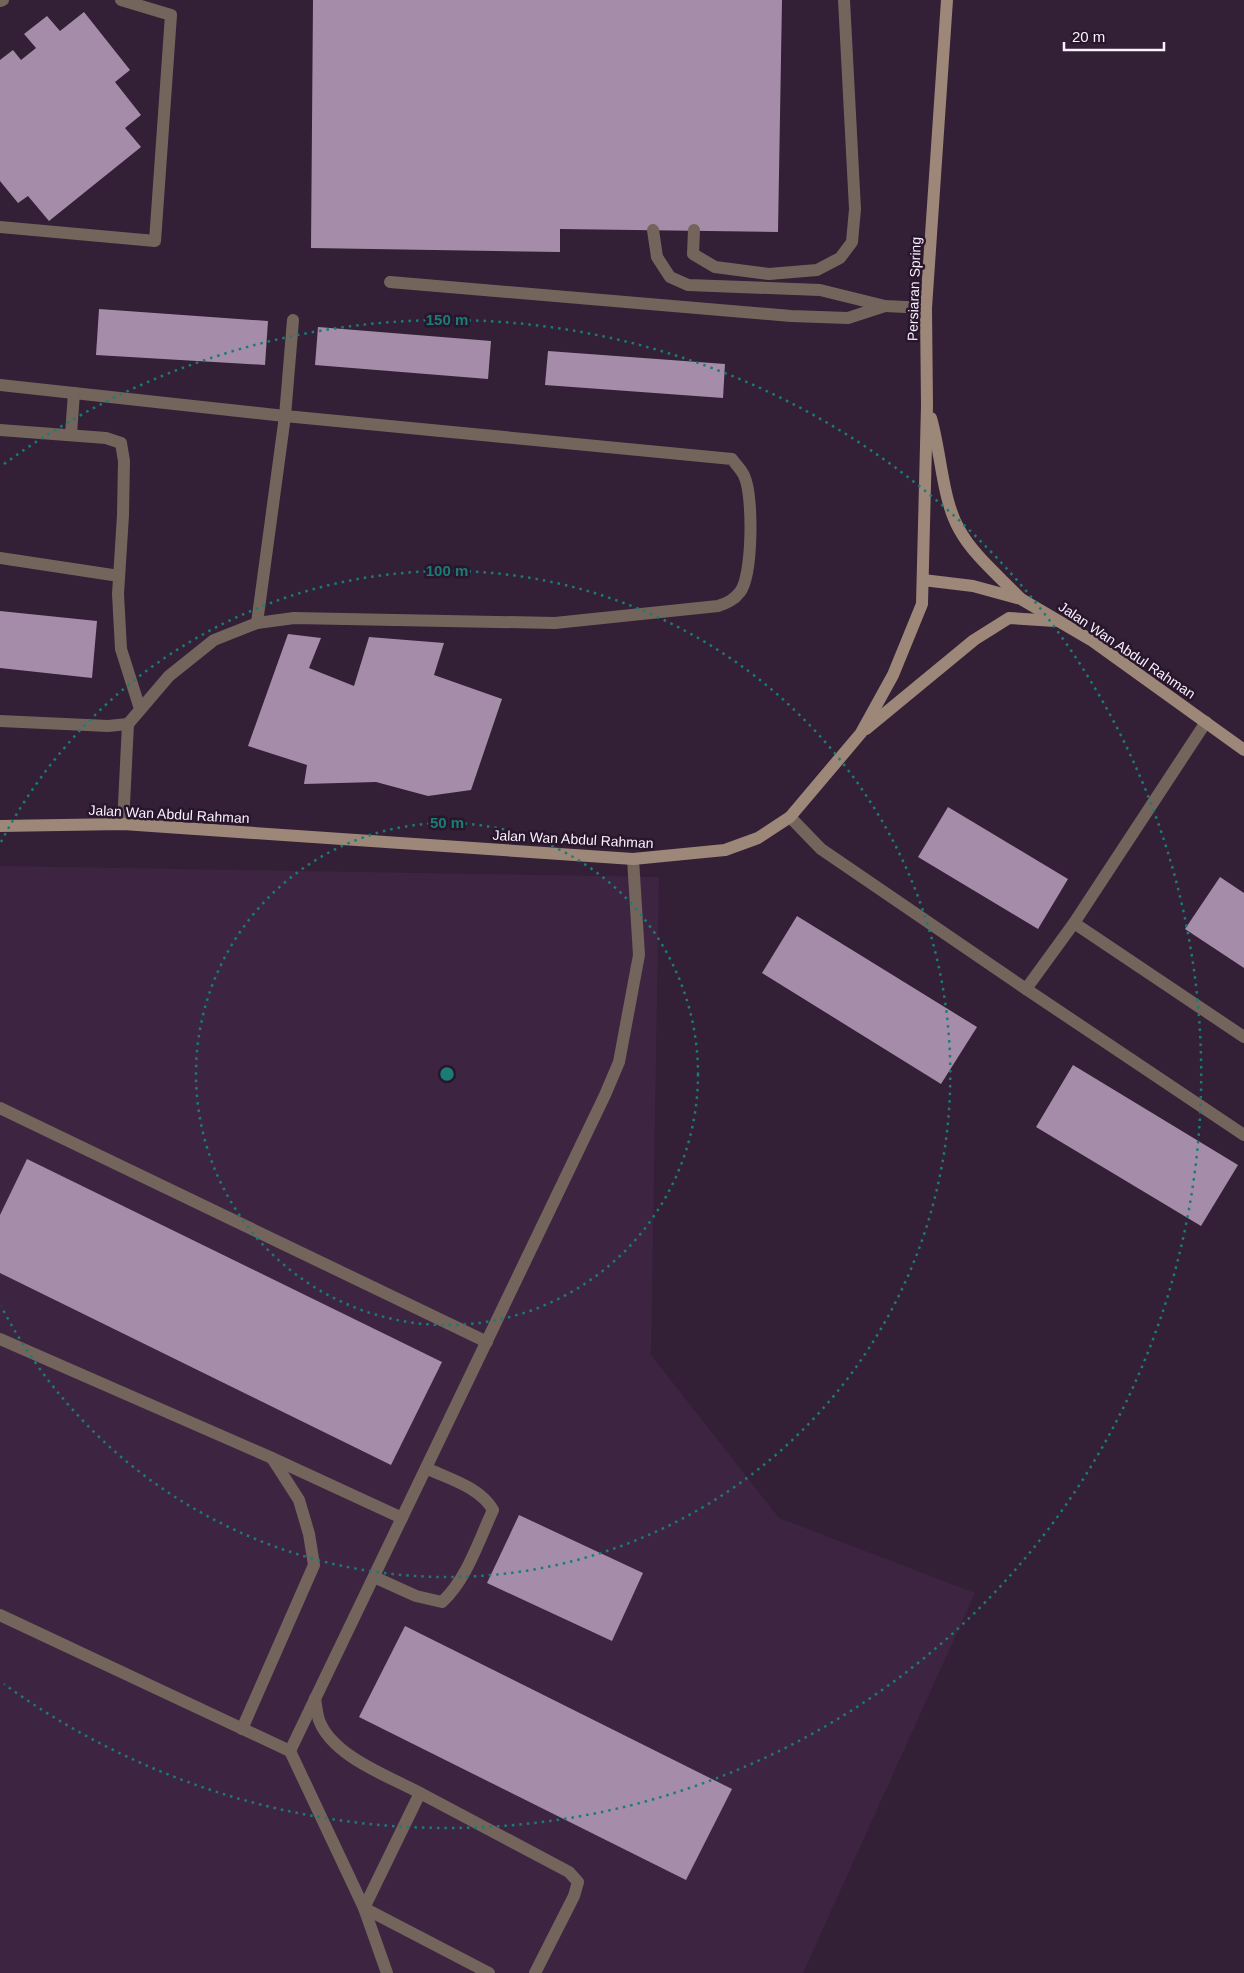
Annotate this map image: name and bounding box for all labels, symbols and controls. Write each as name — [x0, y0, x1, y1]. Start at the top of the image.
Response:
scale bar — [1064, 20, 1164, 52]
text: 20 m — [1072, 28, 1105, 45]
street label: Persiaran Spring — [904, 237, 924, 341]
text: 150 m — [426, 311, 468, 328]
text: 100 m — [426, 562, 468, 579]
street label: Jalan Wan Abdul Rahman — [1056, 598, 1198, 702]
street label: Jalan Wan Abdul Rahman — [88, 802, 250, 826]
text: 50 m — [430, 814, 464, 831]
street label: Jalan Wan Abdul Rahman — [492, 827, 654, 851]
centre of rings — [438, 1065, 456, 1083]

